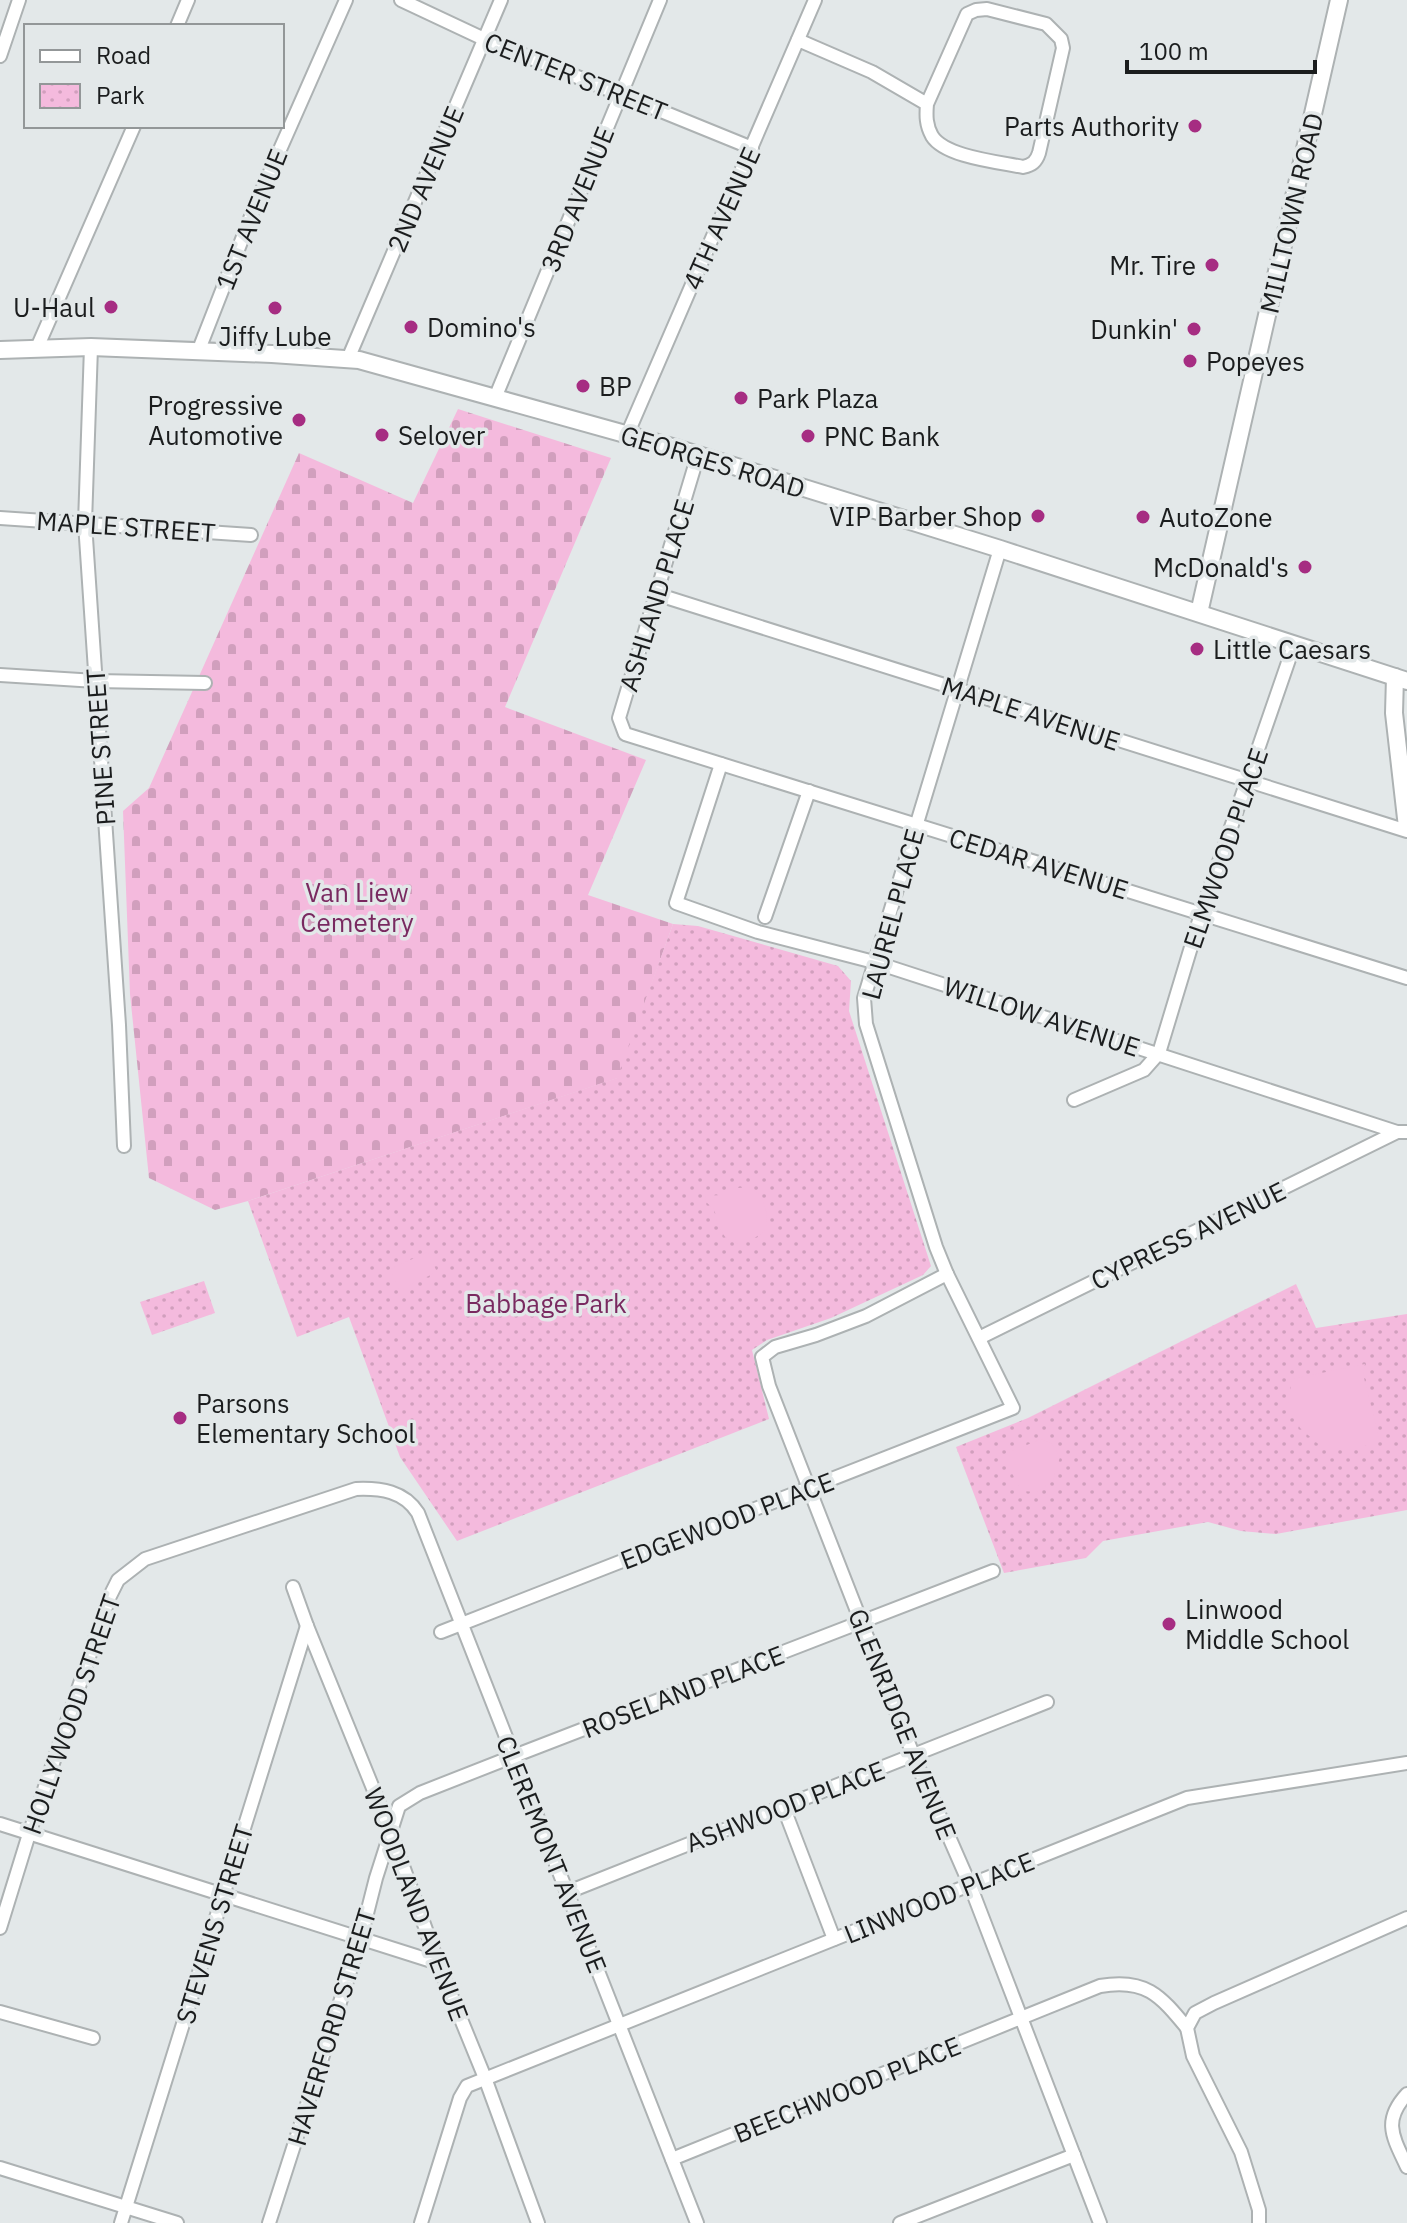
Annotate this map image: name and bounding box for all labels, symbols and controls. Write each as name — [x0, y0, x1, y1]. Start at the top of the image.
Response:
legend — [24, 24, 284, 128]
street label: CENTER STREET — [480, 24, 672, 128]
scale bar — [1127, 24, 1315, 74]
text: 100 m — [1139, 35, 1209, 67]
text: Road — [96, 39, 151, 71]
text: Park — [96, 79, 145, 111]
street label: 2ND AVENUE — [379, 101, 471, 257]
place label: Parts Authority — [1004, 109, 1179, 143]
street label: MILLTOWN ROAD — [1251, 109, 1331, 317]
marker: Parts Authority — [1186, 117, 1204, 135]
street label: 3RD AVENUE — [532, 121, 622, 277]
street label: 4TH AVENUE — [674, 141, 768, 295]
street label: 1ST AVENUE — [207, 143, 295, 295]
place label: Mr. Tire — [1109, 248, 1196, 282]
marker: Mr. Tire — [1203, 256, 1221, 274]
place label: U-Haul — [13, 290, 95, 324]
marker: U-Haul — [102, 298, 120, 316]
marker: Jiffy Lube — [266, 299, 284, 317]
place label: Domino's — [427, 310, 536, 344]
place label: Dunkin' — [1090, 312, 1178, 346]
marker: Domino's — [402, 318, 420, 336]
place label: Jiffy Lube — [219, 319, 331, 353]
marker: Dunkin' — [1185, 320, 1203, 338]
place label: Popeyes — [1206, 344, 1305, 378]
marker: Popeyes — [1181, 352, 1199, 370]
place label: BP — [599, 369, 632, 403]
marker: BP — [574, 377, 592, 395]
place label: Park Plaza — [757, 381, 879, 415]
place label: Progressive Automotive — [148, 388, 283, 452]
marker: Park Plaza — [732, 389, 750, 407]
marker: Progressive Automotive — [290, 411, 308, 429]
street label: GEORGES ROAD — [617, 417, 809, 505]
place label: Selover — [398, 418, 486, 452]
place label: PNC Bank — [824, 419, 940, 453]
marker: Selover — [373, 426, 391, 444]
marker: PNC Bank — [799, 427, 817, 445]
street label: ASHLAND PLACE — [611, 495, 701, 695]
place label: VIP Barber Shop — [829, 499, 1022, 533]
place label: AutoZone — [1159, 500, 1272, 534]
street label: MAPLE STREET — [35, 503, 217, 549]
marker: VIP Barber Shop — [1029, 507, 1047, 525]
marker: AutoZone — [1134, 508, 1152, 526]
place label: McDonald's — [1153, 550, 1289, 584]
marker: McDonald's — [1296, 558, 1314, 576]
place label: Little Caesars — [1213, 632, 1371, 666]
marker: Little Caesars — [1188, 640, 1206, 658]
street label: PINE STREET — [78, 667, 122, 827]
street label: MAPLE AVENUE — [937, 668, 1125, 758]
street label: ELMWOOD PLACE — [1175, 743, 1275, 953]
street label: CEDAR AVENUE — [945, 820, 1133, 906]
street label: LAUREL PLACE — [853, 825, 931, 1003]
park label: Van Liew Cemetery — [300, 875, 414, 939]
street label: WILLOW AVENUE — [940, 968, 1144, 1064]
street label: CYPRESS AVENUE — [1085, 1173, 1291, 1297]
park label: Babbage Park — [465, 1286, 627, 1320]
place label: Parsons Elementary School — [196, 1386, 415, 1450]
marker: Parsons Elementary School — [171, 1409, 189, 1427]
street label: EDGEWOOD PLACE — [615, 1464, 839, 1576]
street label: HOLLYWOOD STREET — [14, 1589, 128, 1838]
place label: Linwood Middle School — [1185, 1592, 1349, 1656]
street label: GLENRIDGE AVENUE — [841, 1603, 965, 1845]
marker: Linwood Middle School — [1160, 1615, 1178, 1633]
street label: ROSELAND PLACE — [577, 1637, 789, 1745]
street label: CLEREMONT AVENUE — [489, 1730, 615, 1978]
street label: ASHWOOD PLACE — [681, 1752, 889, 1860]
street label: WOODLAND AVENUE — [357, 1782, 477, 2026]
street label: STEVENS STREET — [168, 1820, 260, 2028]
street label: LINWOOD PLACE — [839, 1843, 1039, 1951]
street label: HAVERFORD STREET — [279, 1904, 383, 2150]
street label: BEECHWOOD PLACE — [728, 2028, 966, 2150]

